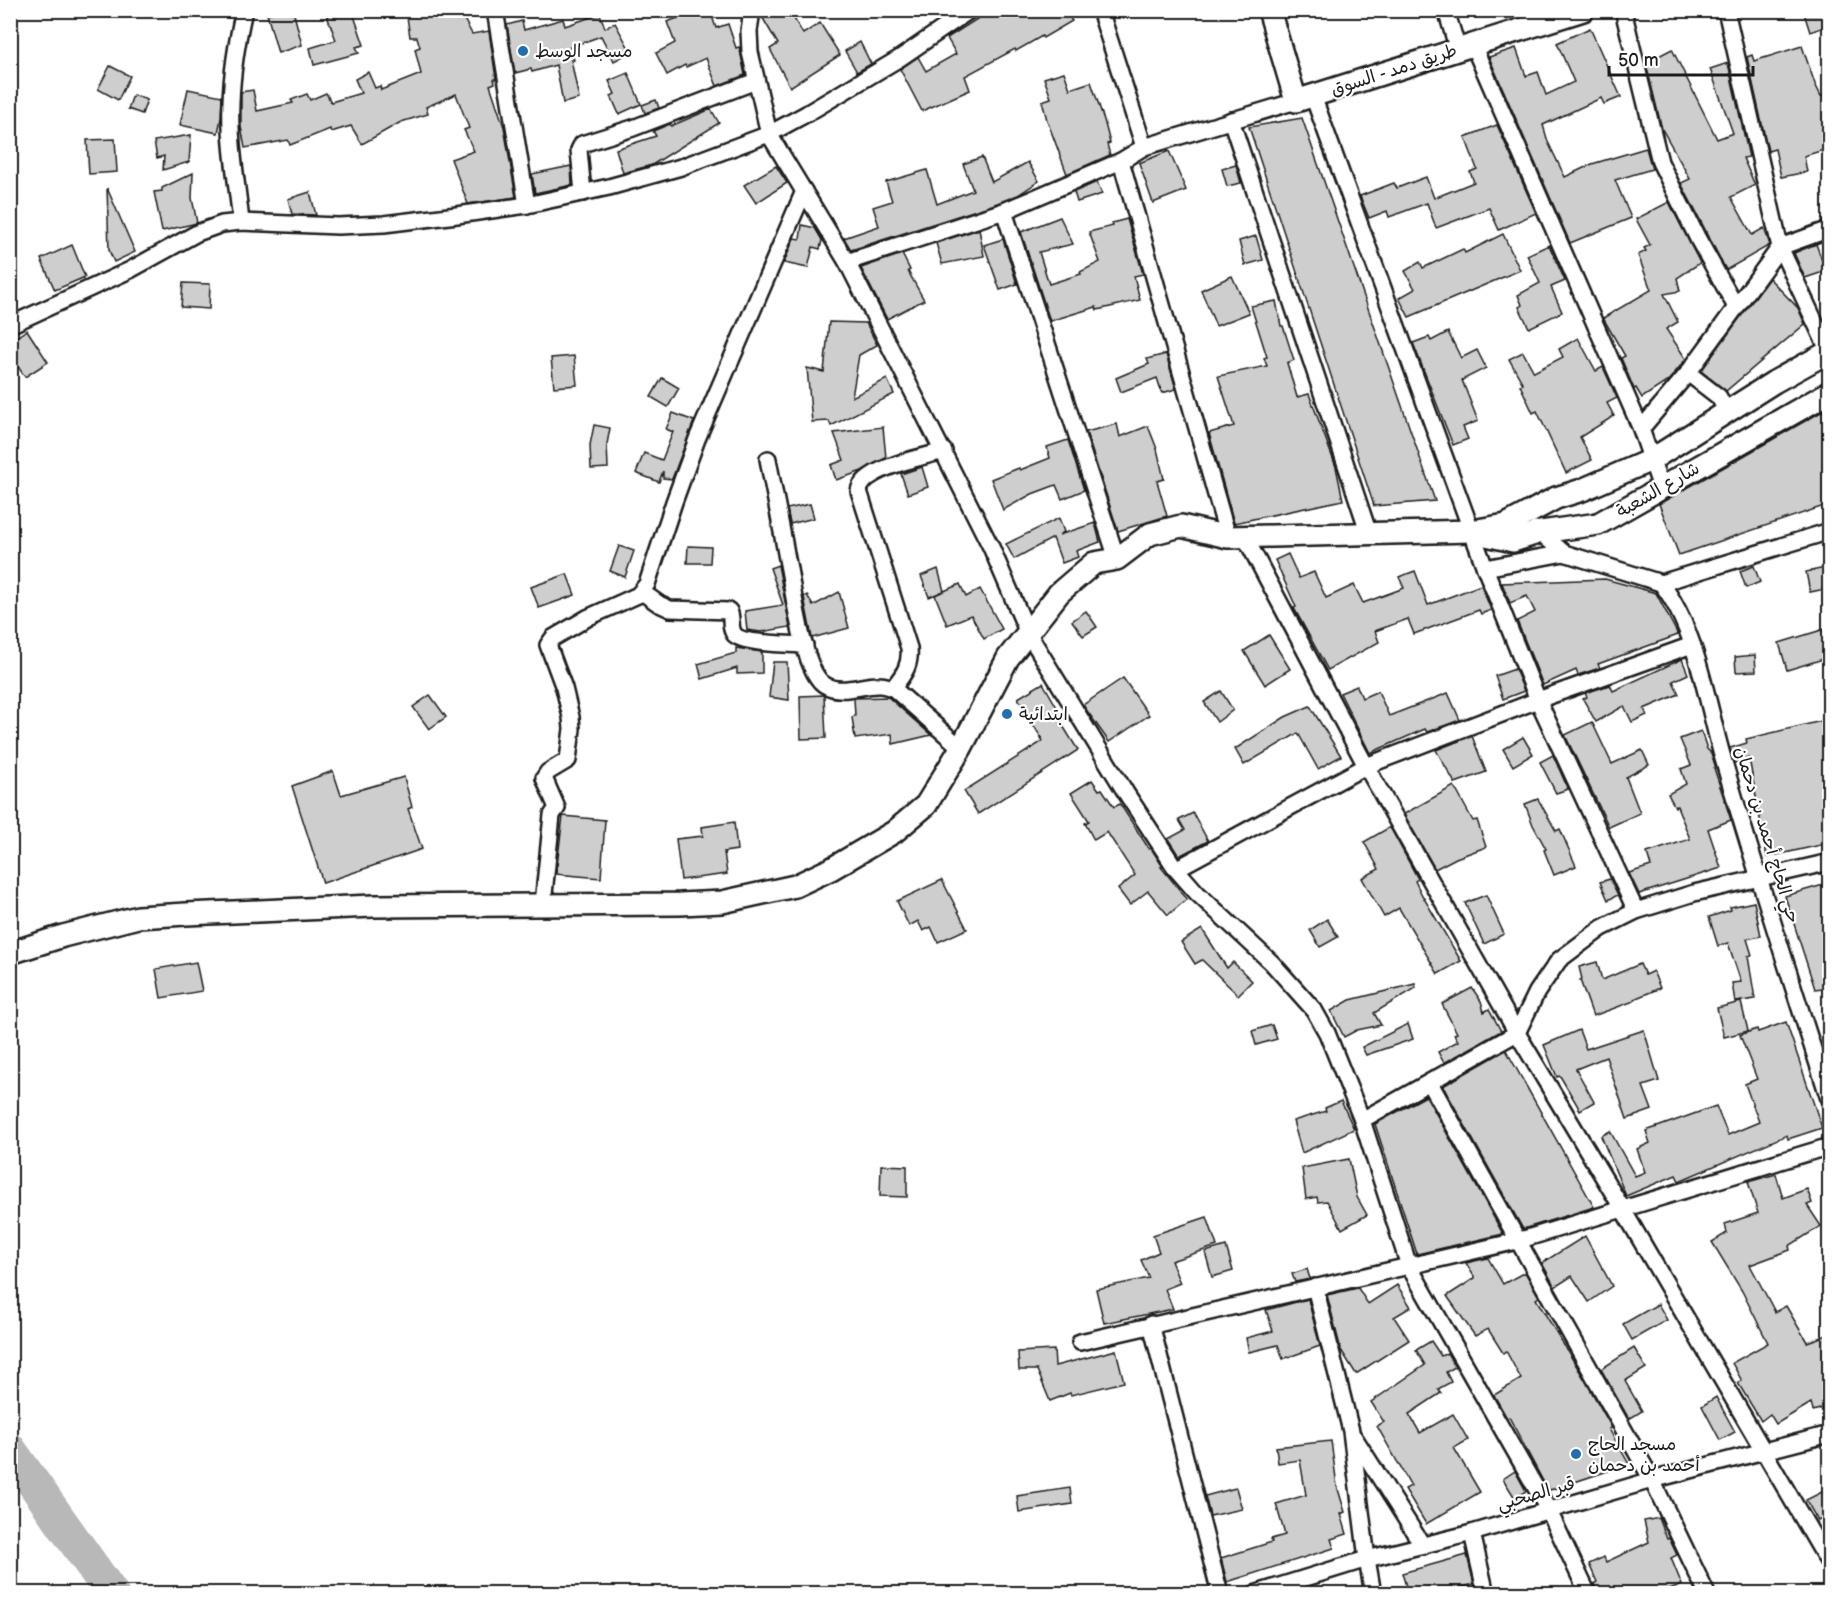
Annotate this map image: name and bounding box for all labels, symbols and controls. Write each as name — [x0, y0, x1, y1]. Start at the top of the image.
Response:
scale bar — [1609, 39, 1753, 77]
street label: طريق دمد - السوق — [1328, 40, 1460, 100]
place label: مسجد الوسط — [535, 41, 632, 62]
marker: مسجد الوسط — [516, 44, 530, 58]
text: 50 m — [1618, 50, 1659, 71]
street label: شارع الشعبة — [1613, 458, 1704, 523]
place label: ابتدائية — [1019, 704, 1068, 725]
marker: ابتدائية — [1000, 707, 1014, 721]
street label: حي الحاج أحمد بن دحمان — [1725, 744, 1804, 927]
place label: مسجد الحاج أحمد بن دحمان — [1588, 1434, 1700, 1476]
marker: مسجد الحاج أحمد بن دحمان — [1569, 1447, 1583, 1461]
street label: قبر الصحبي — [1494, 1473, 1579, 1520]

